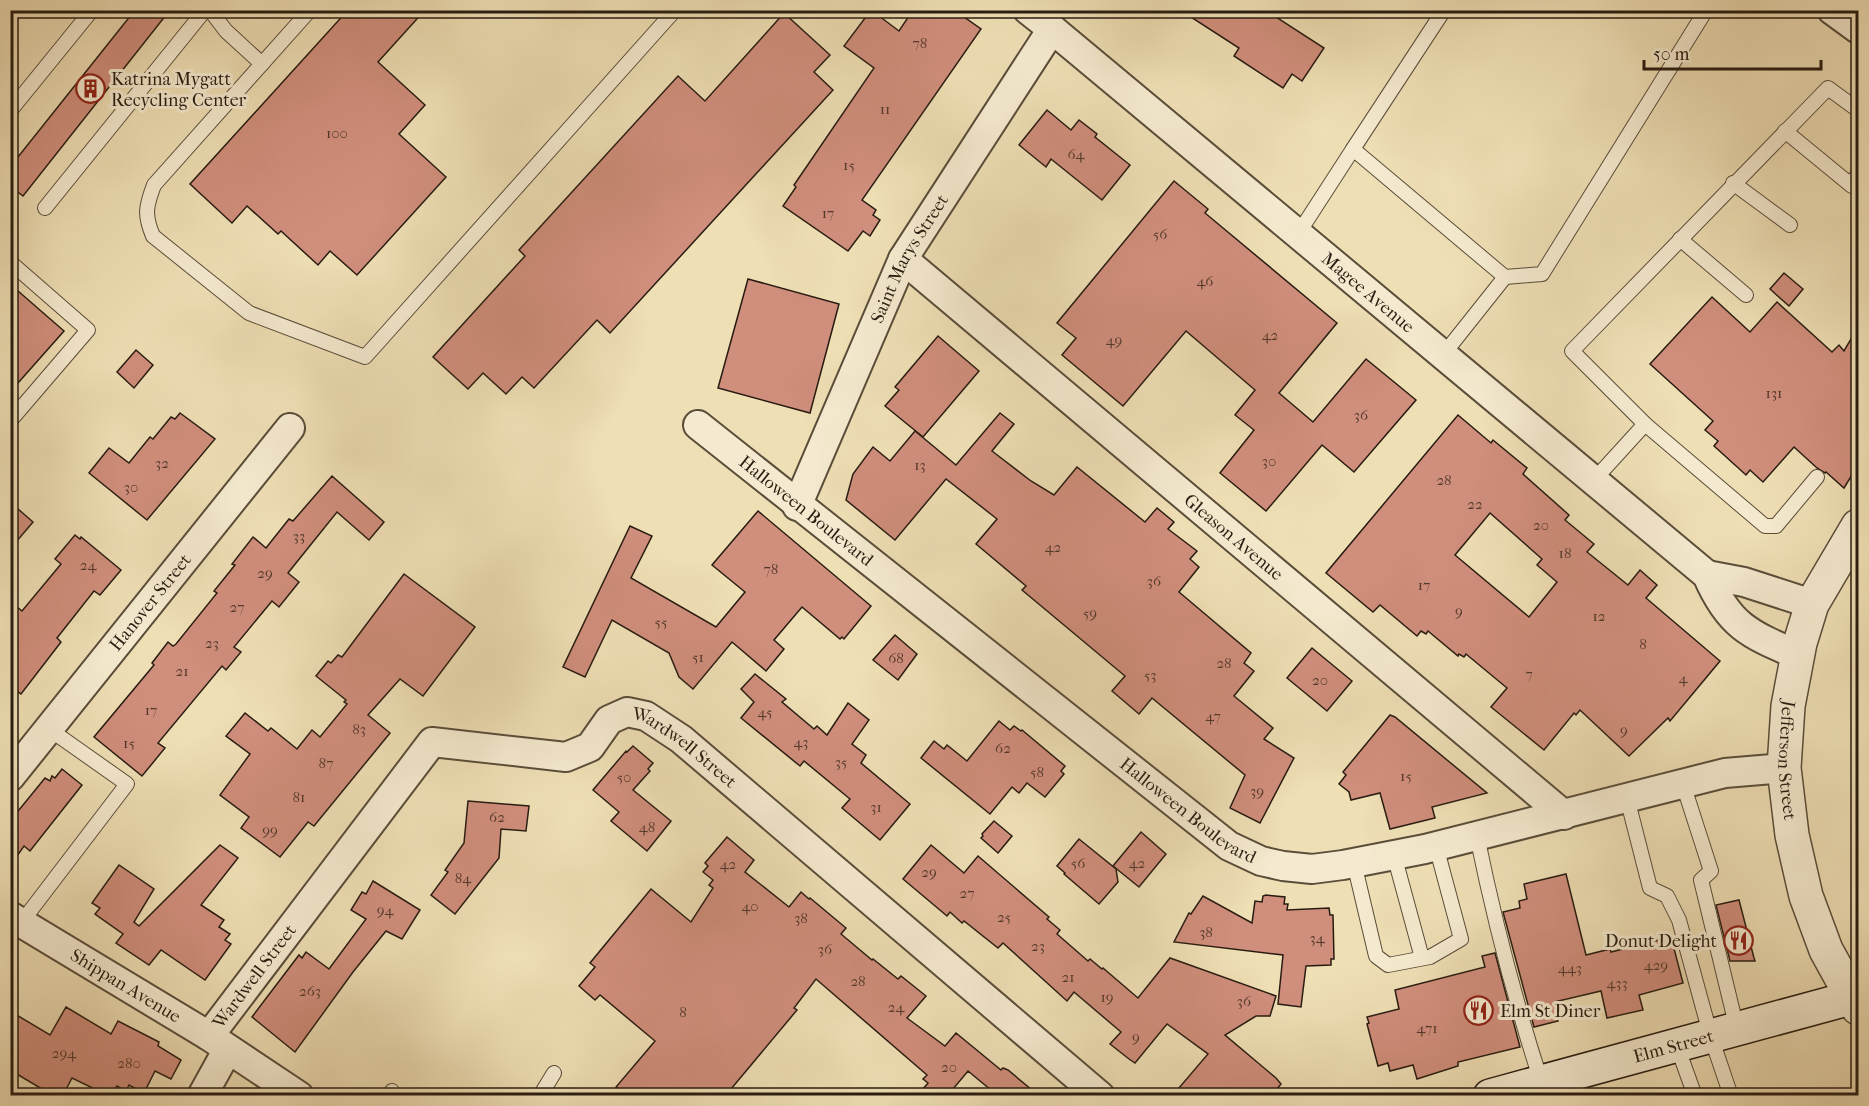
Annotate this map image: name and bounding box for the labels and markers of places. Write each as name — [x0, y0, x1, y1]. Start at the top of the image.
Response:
place label: Katrina Mygatt Recycling Center — [111, 69, 247, 111]
building icon: Katrina Mygatt Recycling Center — [74, 73, 106, 105]
restaurant icon: Donut Delight — [1722, 925, 1754, 957]
place label: Donut Delight — [1605, 931, 1718, 952]
restaurant icon: Elm St Diner — [1463, 995, 1495, 1027]
place label: Elm St Diner — [1500, 1001, 1601, 1022]

